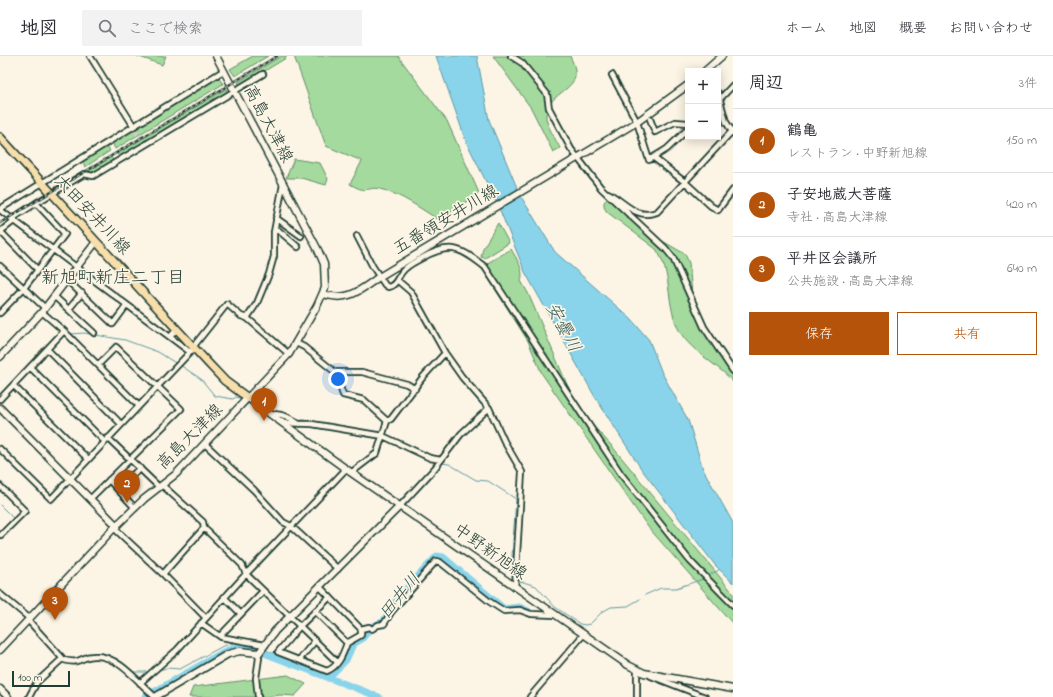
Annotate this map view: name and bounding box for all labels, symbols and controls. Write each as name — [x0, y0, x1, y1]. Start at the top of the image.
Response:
search box — [82, 10, 362, 46]
text: 地図 — [20, 16, 58, 43]
icon: search — [96, 17, 118, 39]
text: ここで検索 — [128, 18, 203, 40]
text: ホーム — [786, 18, 827, 39]
text: 地図 — [849, 18, 877, 39]
text: 概要 — [899, 18, 927, 39]
text: お問い合わせ — [949, 18, 1033, 39]
map controls — [685, 68, 721, 140]
button: + — [685, 68, 721, 104]
text: 周辺 — [749, 71, 783, 96]
text: 3件 — [1019, 74, 1037, 93]
street label: 高島大津線 — [237, 81, 299, 167]
button: − — [685, 104, 721, 140]
text: 鶴亀 — [787, 120, 817, 142]
text: 1 — [760, 131, 764, 150]
text: 150 m — [1006, 131, 1037, 150]
text: レストラン · 中野新旭線 — [787, 144, 927, 163]
street label: 太田安井川線 — [48, 169, 136, 261]
street label: 五番領安井川線 — [389, 179, 503, 261]
text: 子安地蔵大菩薩 — [787, 184, 892, 206]
text: 2 — [759, 195, 765, 214]
text: 420 m — [1006, 195, 1037, 214]
text: 寺社 · 高島大津線 — [787, 208, 887, 227]
text: 平井区会議所 — [787, 248, 877, 270]
text: 3 — [759, 259, 765, 278]
text: 640 m — [1007, 259, 1037, 278]
district label: 新旭町新庄二丁目 — [41, 266, 185, 292]
text: 公共施設 · 高島大津線 — [787, 272, 913, 291]
water label: 安曇川 — [538, 298, 586, 358]
button: 保存 — [749, 312, 889, 355]
button: 共有 — [897, 312, 1037, 355]
your location — [328, 369, 348, 389]
pin: 1 — [251, 388, 277, 421]
street label: 高島大津線 — [151, 398, 229, 476]
pin: 2 — [114, 470, 140, 503]
street label: 中野新旭線 — [448, 517, 532, 587]
water label: 田井川 — [374, 568, 428, 626]
pin: 3 — [42, 587, 68, 620]
scale bar — [12, 669, 70, 688]
text: 100 m — [18, 670, 42, 686]

